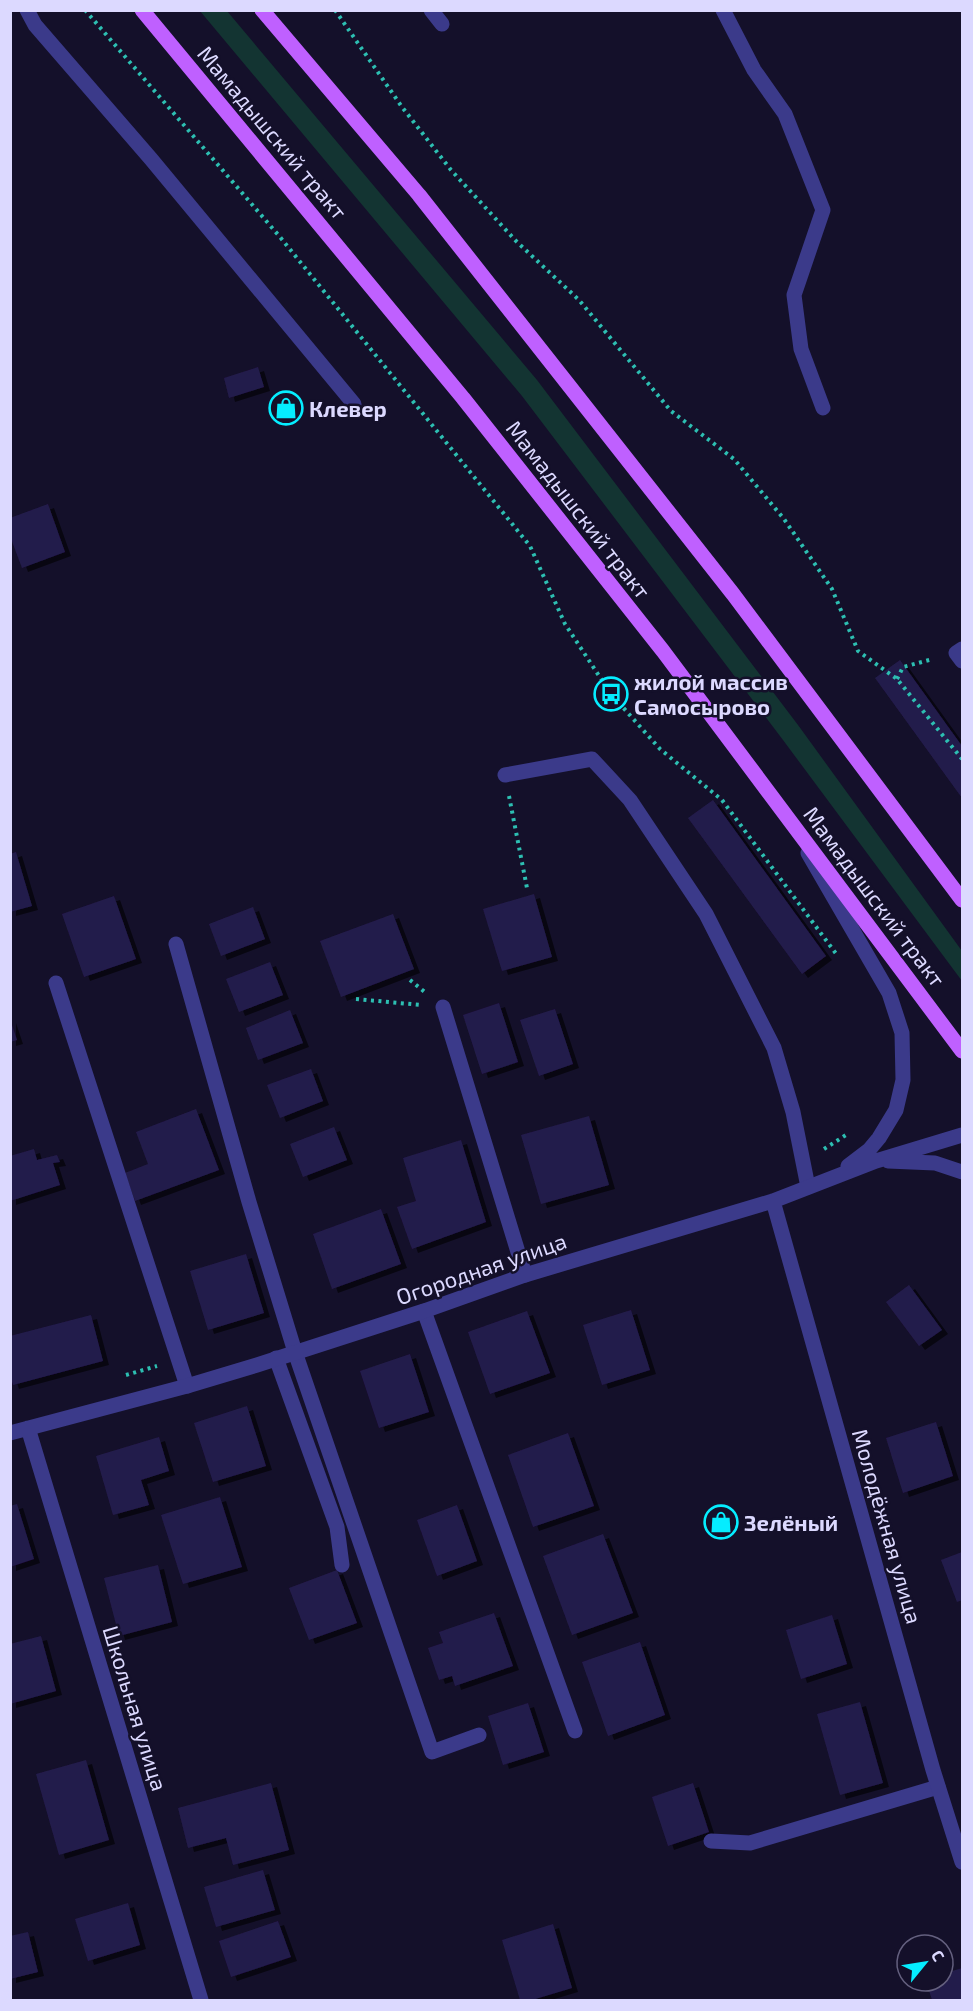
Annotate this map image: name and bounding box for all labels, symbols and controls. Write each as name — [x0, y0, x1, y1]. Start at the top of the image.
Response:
street label: Мамадышский тракт — [193, 40, 353, 224]
shop icon: Клевер — [268, 390, 304, 426]
place label: Клевер — [309, 395, 387, 421]
street label: Мамадышский тракт — [502, 415, 657, 603]
place label: жилой массив Самосырово — [634, 668, 788, 719]
bus stop icon: жилой массив Самосырово — [593, 676, 629, 712]
street label: Мамадышский тракт — [799, 801, 951, 991]
street label: Огородная улица — [392, 1227, 570, 1310]
street label: Молодёжная улица — [847, 1426, 928, 1627]
shop icon: Зелёный — [703, 1504, 739, 1540]
place label: Зелёный — [744, 1509, 838, 1535]
street label: Школьная улица — [98, 1622, 174, 1794]
north arrow — [895, 1933, 955, 1993]
text: С — [928, 1946, 949, 1964]

